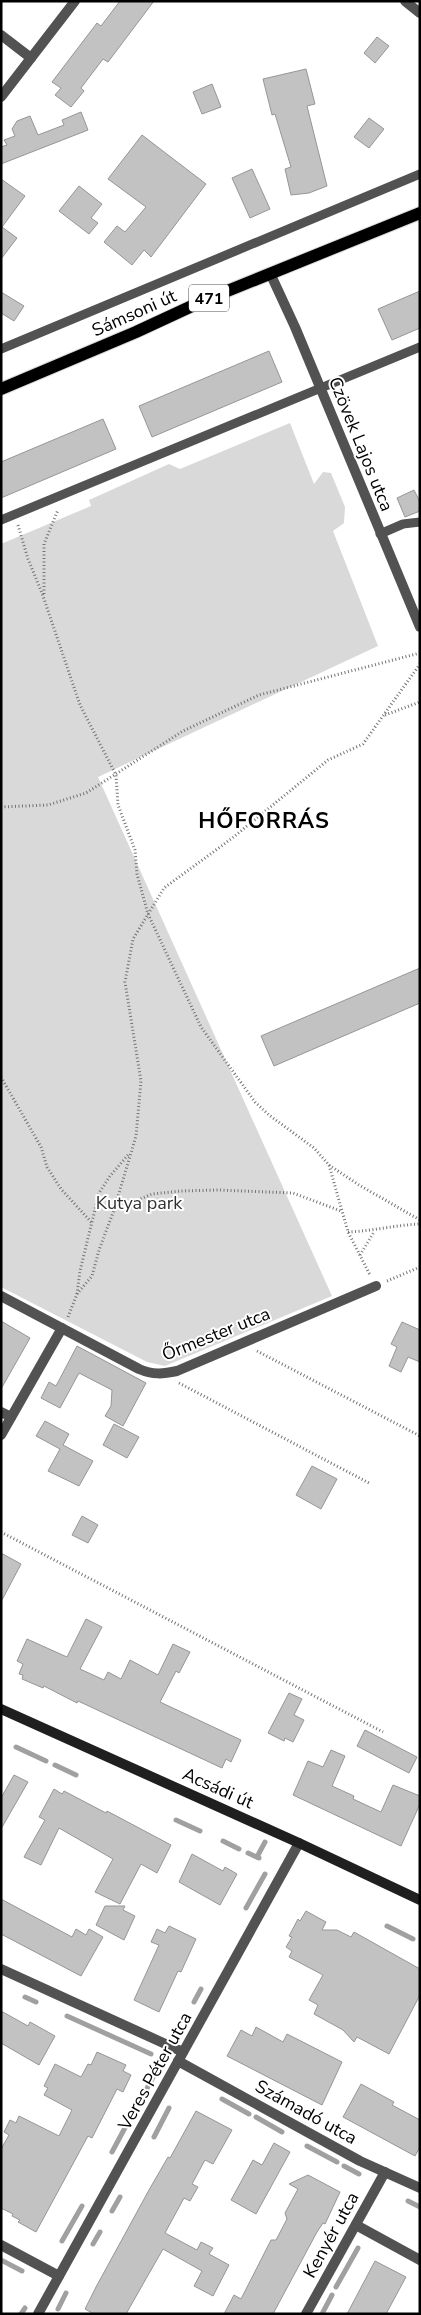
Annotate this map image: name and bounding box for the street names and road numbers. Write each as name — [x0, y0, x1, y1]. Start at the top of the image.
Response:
street label: Sámsoni út — [88, 283, 181, 342]
road number: 471 — [189, 284, 229, 312]
street label: Czövek Lajos utca — [323, 373, 399, 515]
street label: Őrmester utca — [158, 1301, 274, 1367]
street label: Acsádi út — [179, 1762, 258, 1815]
street label: Veres Péter utca — [112, 2008, 197, 2135]
street label: Számadó utca — [251, 2074, 361, 2150]
street label: Kenyér utca — [298, 2188, 364, 2282]

